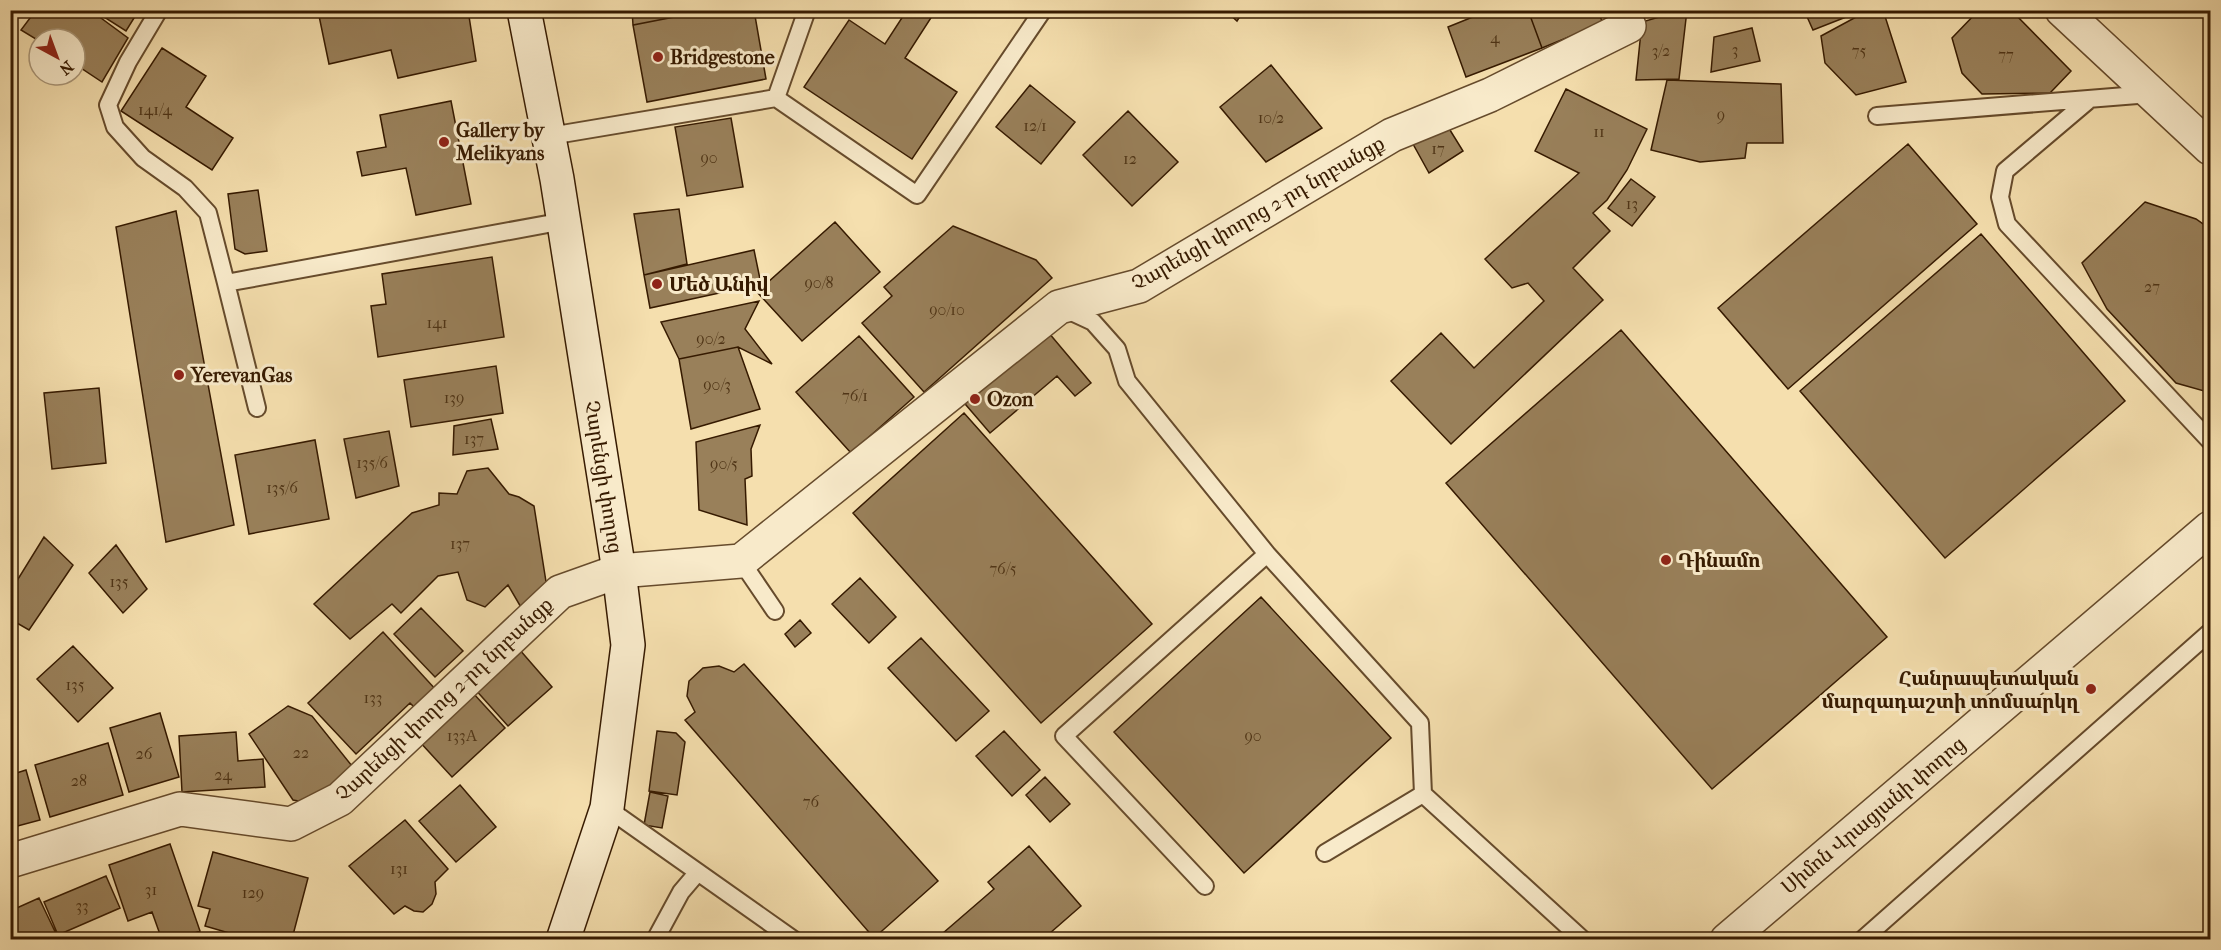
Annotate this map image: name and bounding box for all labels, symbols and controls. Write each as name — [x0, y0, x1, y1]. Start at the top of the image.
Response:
north arrow — [27, 27, 87, 87]
house number: 4 — [1490, 28, 1500, 47]
house number: 3 — [1732, 40, 1738, 59]
house number: 3/2 — [1652, 41, 1670, 60]
house number: 75 — [1852, 41, 1866, 60]
house number: 77 — [1998, 45, 2014, 64]
place label: Bridgestone — [670, 46, 775, 69]
marker: Bridgestone — [651, 50, 665, 64]
text: N — [55, 57, 77, 80]
house number: 141/4 — [138, 100, 172, 119]
house number: 9 — [1717, 105, 1725, 124]
house number: 10/2 — [1258, 108, 1284, 127]
house number: 12/1 — [1023, 116, 1047, 135]
place label: Gallery by Melikyans — [455, 119, 546, 165]
house number: 11 — [1593, 122, 1605, 141]
street label: Չարենցի փողոց 2-րդ նրբանցք — [1128, 131, 1389, 295]
marker: Gallery by Melikyans — [437, 135, 451, 149]
house number: 17 — [1431, 139, 1445, 158]
house number: 90 — [700, 148, 718, 167]
house number: 12 — [1123, 149, 1137, 168]
house number: 13 — [1626, 194, 1638, 213]
place label: Մեծ Անիվ — [669, 273, 770, 296]
house number: 90/8 — [804, 273, 834, 292]
marker: Մեծ Անիվ — [650, 277, 664, 291]
house number: 27 — [2144, 277, 2160, 296]
house number: 90/10 — [929, 300, 965, 319]
house number: 141 — [427, 313, 447, 332]
house number: 90/2 — [696, 329, 726, 348]
place label: YerevanGas — [190, 364, 293, 387]
marker: YerevanGas — [172, 368, 186, 382]
house number: 90/3 — [703, 375, 731, 394]
house number: 76/1 — [842, 386, 868, 405]
house number: 139 — [444, 388, 464, 407]
place label: Ozon — [987, 388, 1034, 411]
marker: Ozon — [968, 392, 982, 406]
street label: Չարենցի փողոց — [580, 399, 627, 555]
house number: 137 — [464, 429, 484, 448]
house number: 135/6 — [356, 453, 388, 472]
house number: 90/5 — [710, 454, 738, 473]
house number: 135/6 — [266, 478, 298, 497]
house number: 137 — [450, 534, 470, 553]
place label: Դինամո — [1678, 549, 1760, 572]
marker: Դինամո — [1659, 553, 1673, 567]
house number: 76/5 — [989, 559, 1017, 578]
house number: 135 — [109, 572, 129, 591]
street label: Չարենցի փողոց 2-րդ նրբանցք — [331, 593, 558, 806]
place label: Հանրապետական մարզադաշտի տոմսարկղ — [1822, 667, 2080, 713]
house number: 135 — [65, 675, 85, 694]
marker: Հանրապետական մարզադաշտի տոմսարկղ — [2084, 682, 2098, 696]
house number: 133 — [364, 688, 382, 707]
house number: 133А — [447, 726, 478, 745]
house number: 90 — [1244, 726, 1262, 745]
street label: Սիմոն Վրացյանի փողոց — [1777, 732, 1970, 899]
house number: 22 — [293, 743, 309, 762]
house number: 26 — [136, 744, 153, 763]
house number: 24 — [214, 765, 232, 784]
house number: 28 — [71, 771, 87, 790]
house number: 76 — [803, 792, 820, 811]
house number: 131 — [390, 859, 408, 878]
house number: 31 — [145, 880, 157, 899]
house number: 129 — [242, 883, 264, 902]
house number: 33 — [75, 896, 89, 915]

